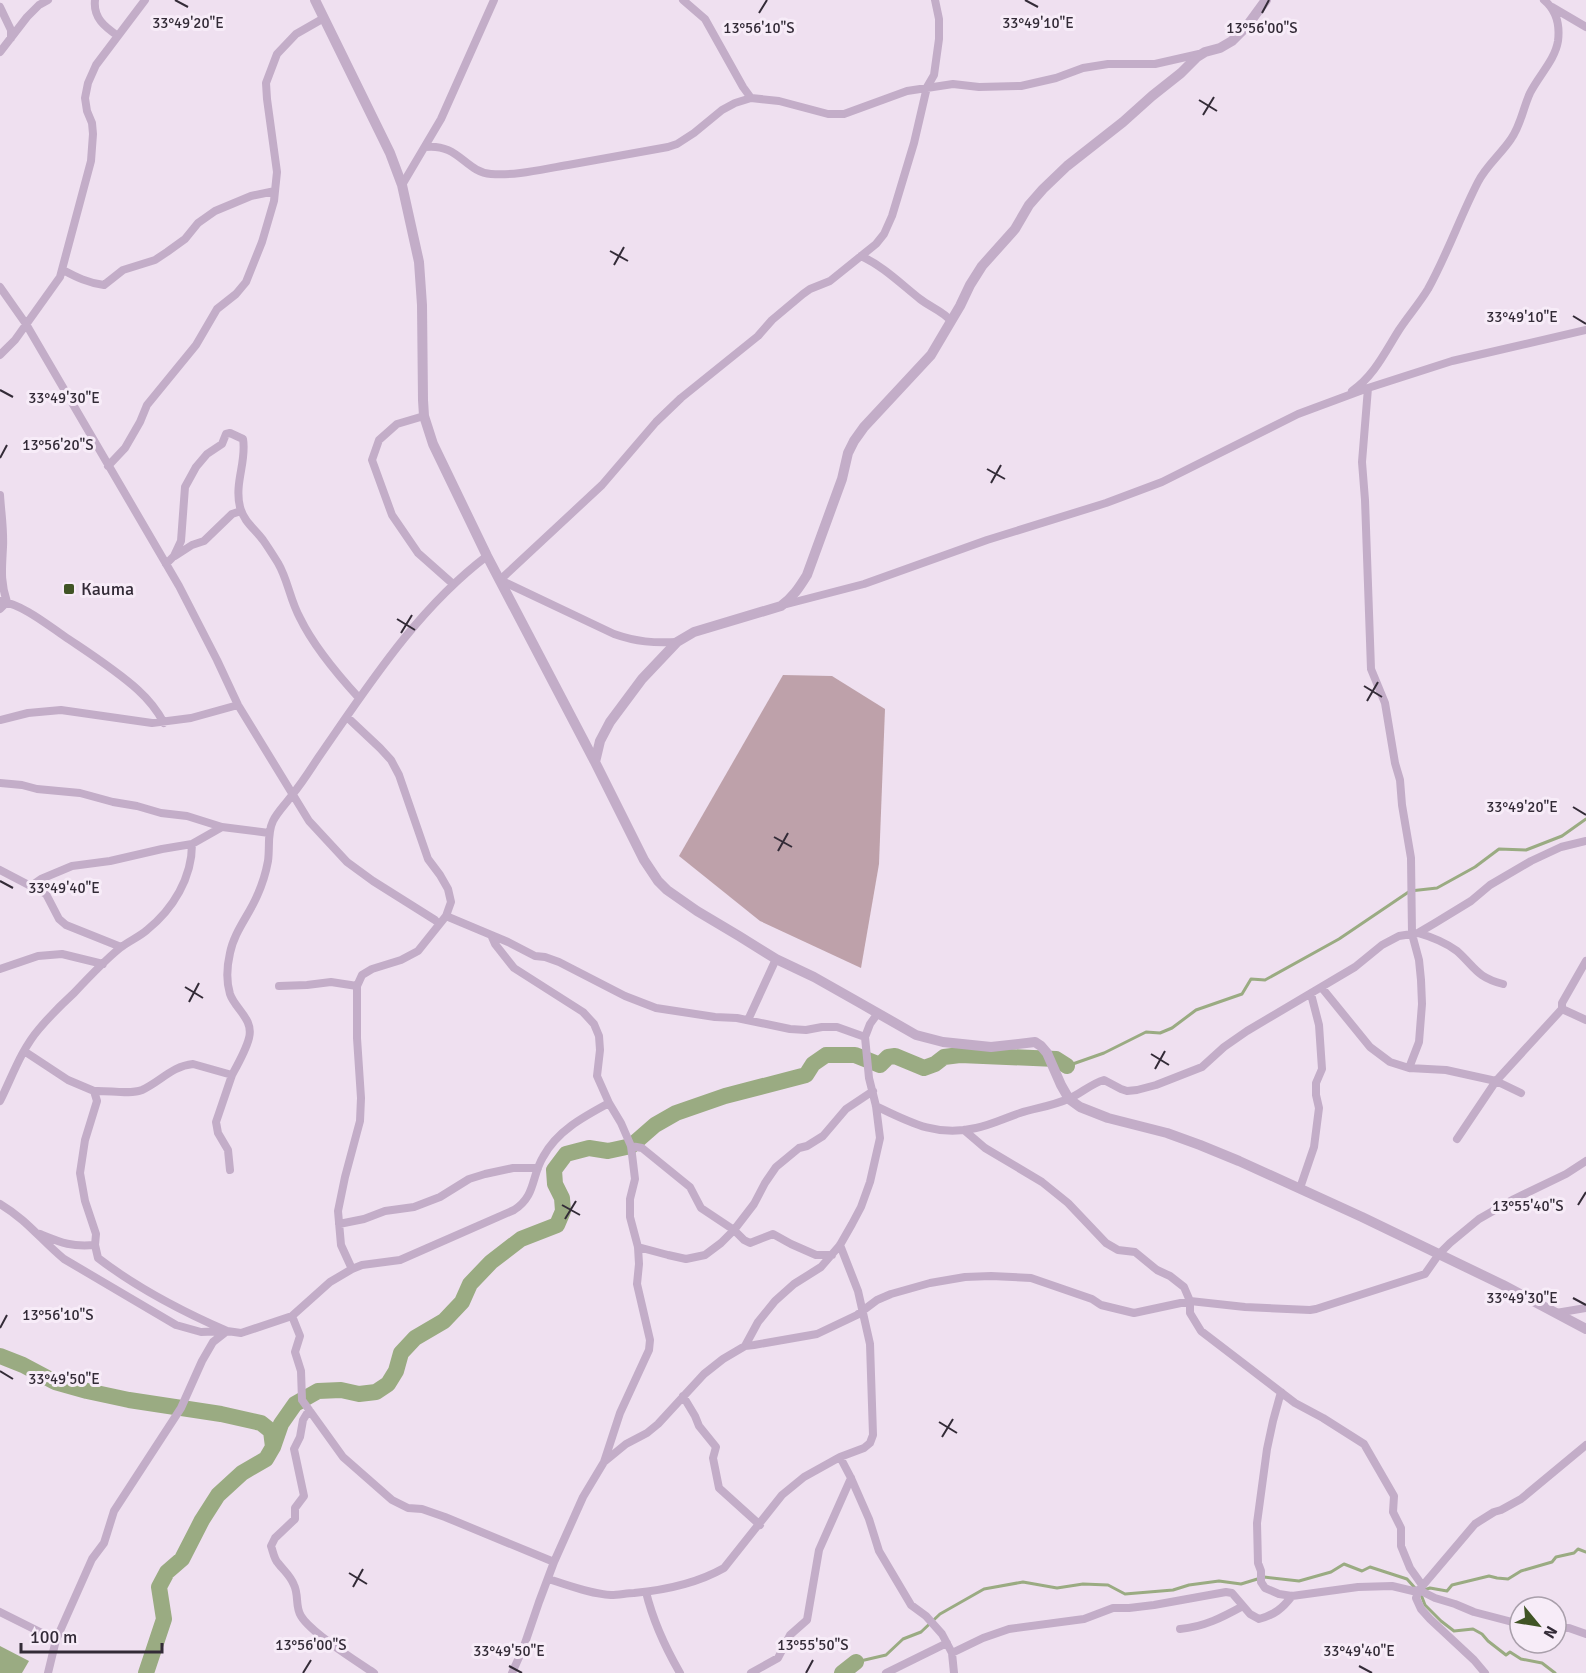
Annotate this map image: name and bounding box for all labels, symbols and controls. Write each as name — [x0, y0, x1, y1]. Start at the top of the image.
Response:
text: 33°49'20"E — [152, 14, 224, 32]
text: 33°49'10"E — [1002, 14, 1074, 32]
text: 13°56'10"S — [723, 19, 795, 37]
text: 13°56'00"S — [1226, 19, 1298, 37]
text: 33°49'10"E — [1486, 308, 1558, 326]
text: 33°49'30"E — [28, 389, 100, 407]
text: 13°56'20"S — [22, 436, 94, 454]
place label: Kauma — [81, 578, 134, 600]
marker: Kauma — [62, 582, 76, 596]
text: 33°49'20"E — [1486, 798, 1558, 816]
text: 33°49'40"E — [28, 879, 100, 897]
text: 13°55'40"S — [1492, 1197, 1564, 1215]
text: 33°49'30"E — [1486, 1289, 1558, 1307]
text: 13°56'10"S — [22, 1306, 94, 1324]
text: 33°49'50"E — [28, 1370, 100, 1388]
north arrow — [1508, 1595, 1568, 1655]
scale bar — [21, 1616, 162, 1654]
text: N — [1539, 1622, 1562, 1642]
text: 100 m — [30, 1626, 77, 1648]
text: 13°56'00"S — [275, 1636, 347, 1654]
text: 13°55'50"S — [777, 1636, 849, 1654]
text: 33°49'50"E — [473, 1642, 545, 1660]
text: 33°49'40"E — [1323, 1642, 1395, 1660]

